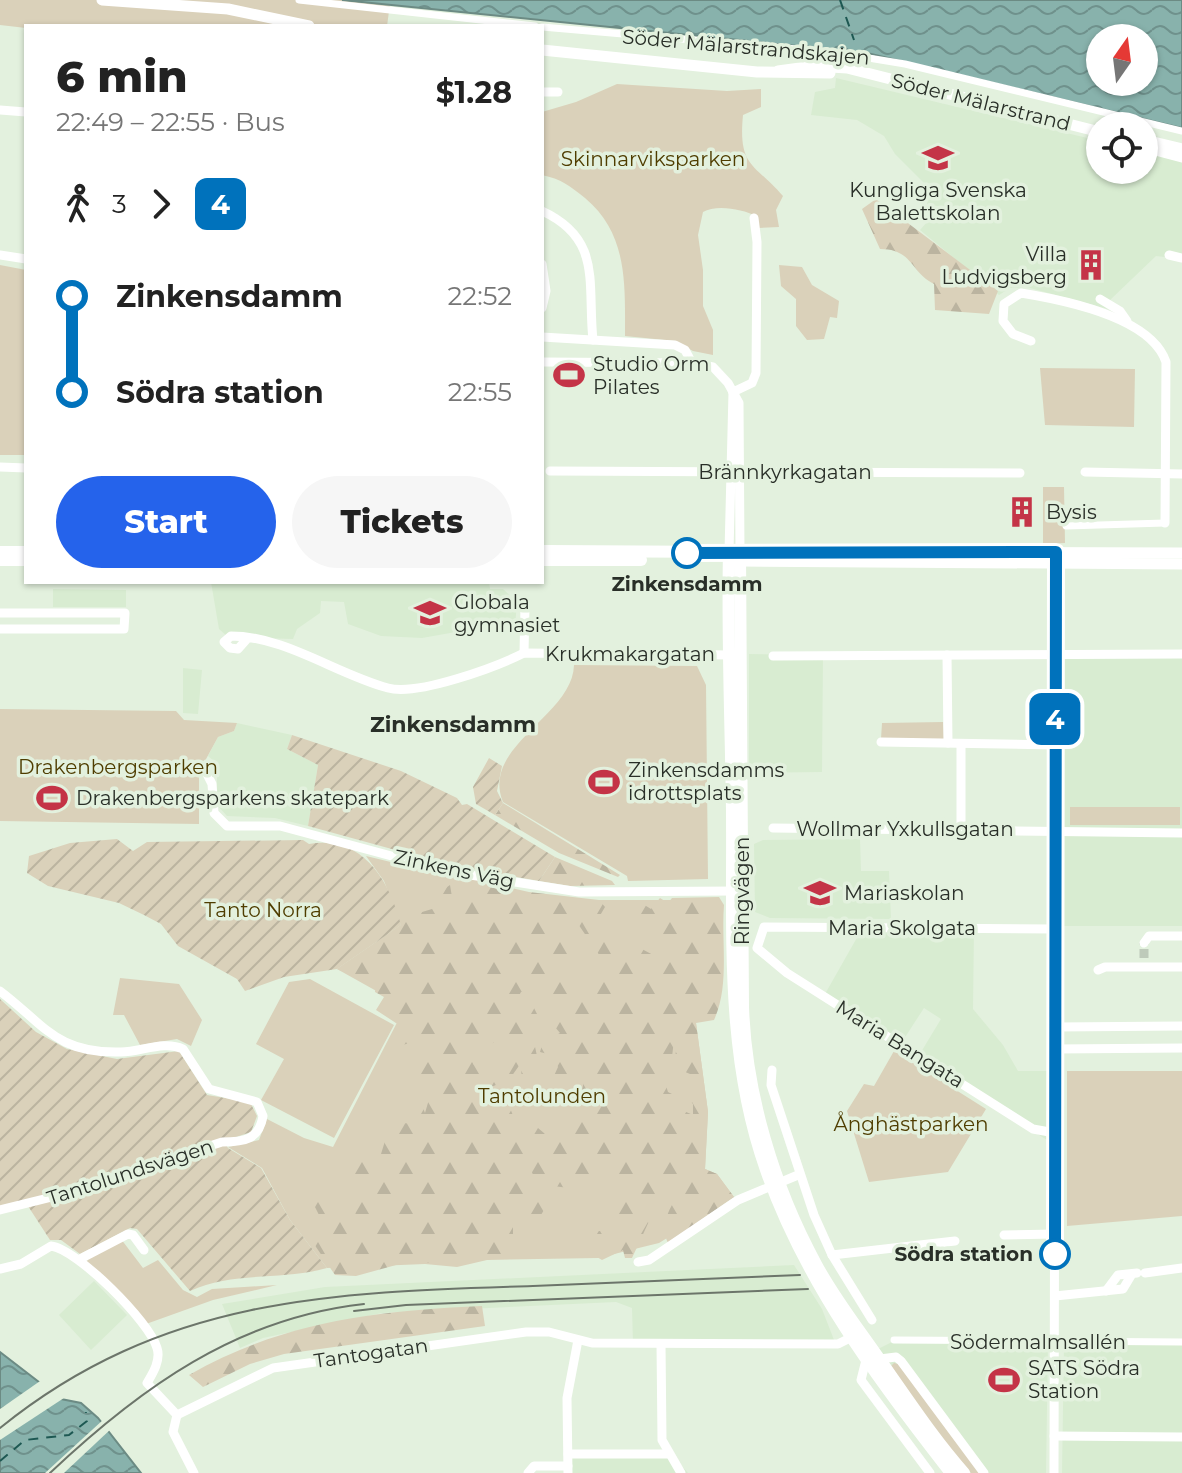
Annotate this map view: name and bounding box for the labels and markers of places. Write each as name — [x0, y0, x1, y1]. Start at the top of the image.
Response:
school or university icon: Kungliga Svenska Balettskolan — [921, 141, 955, 175]
place label: Kungliga Svenska Balettskolan — [849, 178, 1027, 225]
place label: Villa Ludvigsberg — [942, 242, 1067, 289]
building icon: Villa Ludvigsberg — [1074, 248, 1108, 282]
place label: Studio Orm Pilates — [593, 352, 709, 399]
sports icon: Studio Orm Pilates — [552, 358, 586, 392]
building icon: Bysis — [1005, 495, 1039, 529]
place label: Bysis — [1046, 500, 1097, 524]
marker: Zinkensdamm — [672, 538, 702, 568]
place label: Zinkensdamm — [611, 572, 763, 596]
place label: Globala gymnasiet — [454, 590, 560, 637]
school or university icon: Globala gymnasiet — [413, 596, 447, 630]
place label: Zinkensdamms idrottsplats — [628, 758, 785, 805]
sports icon: Zinkensdamms idrottsplats — [587, 765, 621, 799]
sports icon: Drakenbergsparkens skatepark — [35, 781, 69, 815]
place label: Drakenbergsparkens skatepark — [76, 786, 389, 810]
school or university icon: Mariaskolan — [803, 876, 837, 910]
place label: Mariaskolan — [844, 881, 964, 905]
marker: Södra station — [1040, 1239, 1070, 1269]
place label: Södra station — [895, 1242, 1033, 1266]
place label: SATS Södra Station — [1028, 1356, 1140, 1403]
sports icon: SATS Södra Station — [987, 1363, 1021, 1397]

